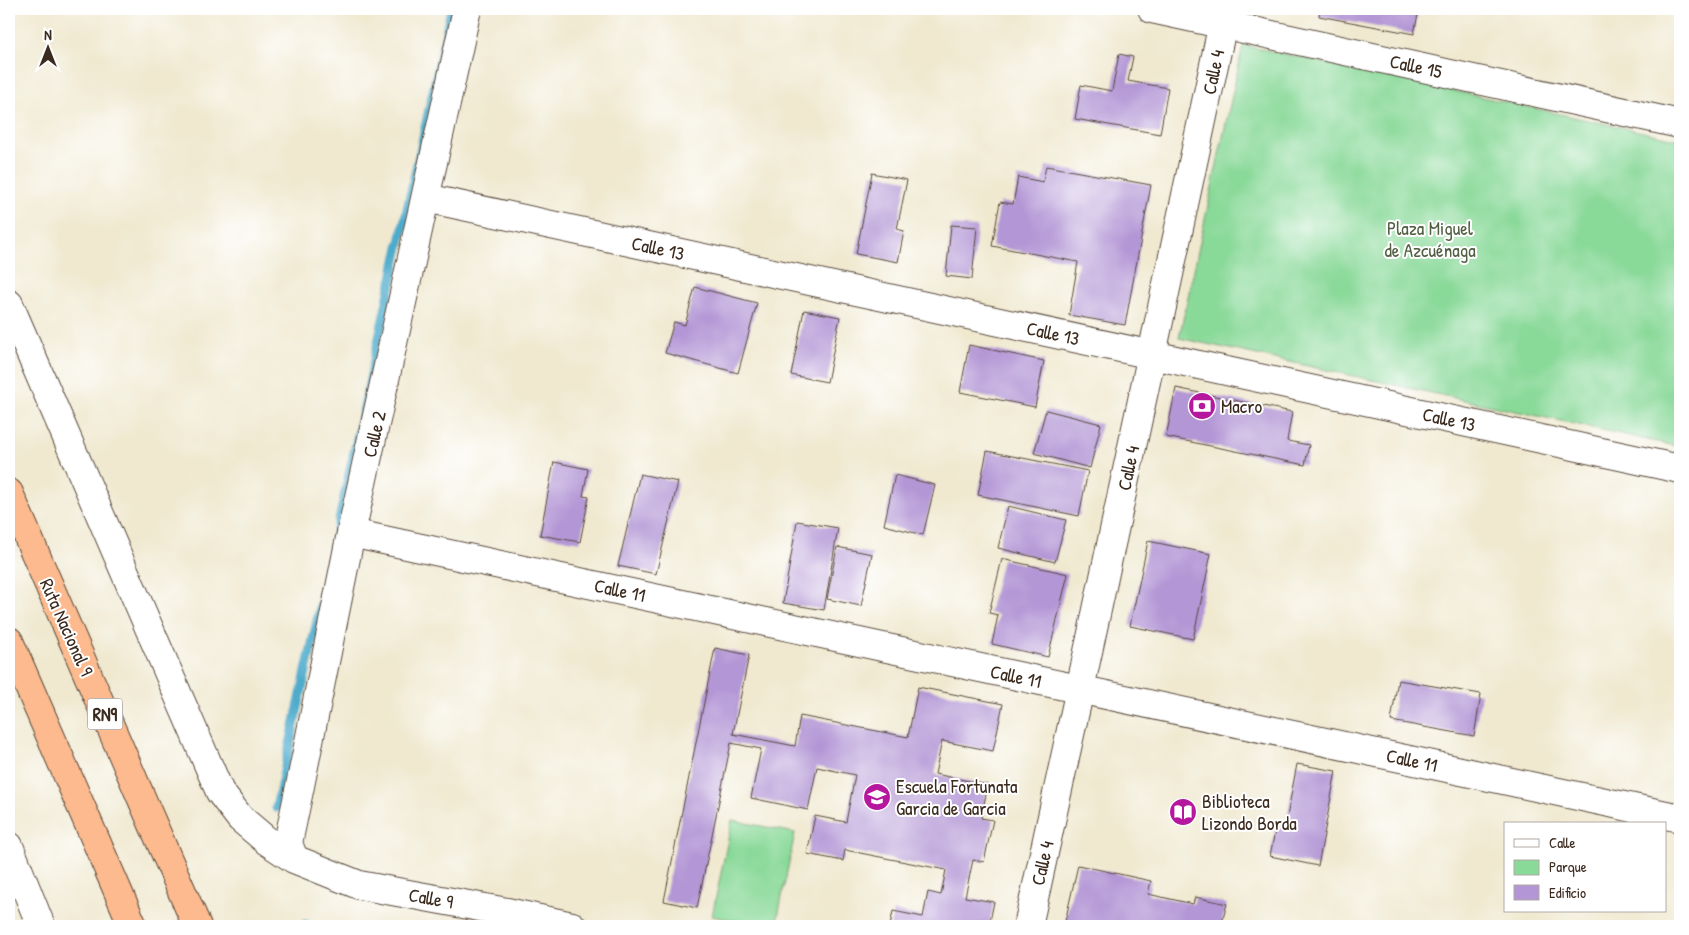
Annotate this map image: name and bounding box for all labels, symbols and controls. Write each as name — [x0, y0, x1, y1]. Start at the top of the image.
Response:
north arrow — [22, 22, 72, 72]
text: N — [44, 25, 52, 44]
street label: Calle 4 — [1196, 47, 1230, 97]
street label: Calle 15 — [1387, 48, 1445, 84]
park label: Plaza Miguel de Azcuénaga — [1384, 215, 1476, 263]
street label: Calle 13 — [629, 230, 687, 266]
street label: Calle 13 — [1024, 315, 1082, 351]
bank icon: Macro — [1187, 391, 1217, 421]
place label: Macro — [1221, 393, 1262, 419]
street label: Calle 13 — [1420, 401, 1478, 437]
street label: Calle 2 — [356, 408, 392, 460]
street label: Calle 4 — [1111, 443, 1145, 493]
street label: Calle 11 — [592, 572, 648, 608]
street label: Ruta Nacional 9 — [34, 574, 100, 680]
street label: Calle 11 — [988, 658, 1044, 694]
road number: RN9 — [88, 699, 122, 730]
street label: Calle 11 — [1384, 742, 1440, 778]
place label: Escuela Fortunata Garcia de Garcia — [896, 773, 1018, 821]
school or university icon: Escuela Fortunata Garcia de Garcia — [862, 782, 892, 812]
place label: Biblioteca Lizondo Borda — [1202, 788, 1297, 836]
library icon: Biblioteca Lizondo Borda — [1168, 797, 1198, 827]
legend — [1504, 822, 1666, 912]
text: Calle — [1549, 832, 1576, 853]
street label: Calle 4 — [1024, 838, 1060, 888]
text: Parque — [1549, 856, 1587, 877]
street label: Calle 9 — [407, 881, 455, 915]
text: Edificio — [1549, 882, 1586, 903]

